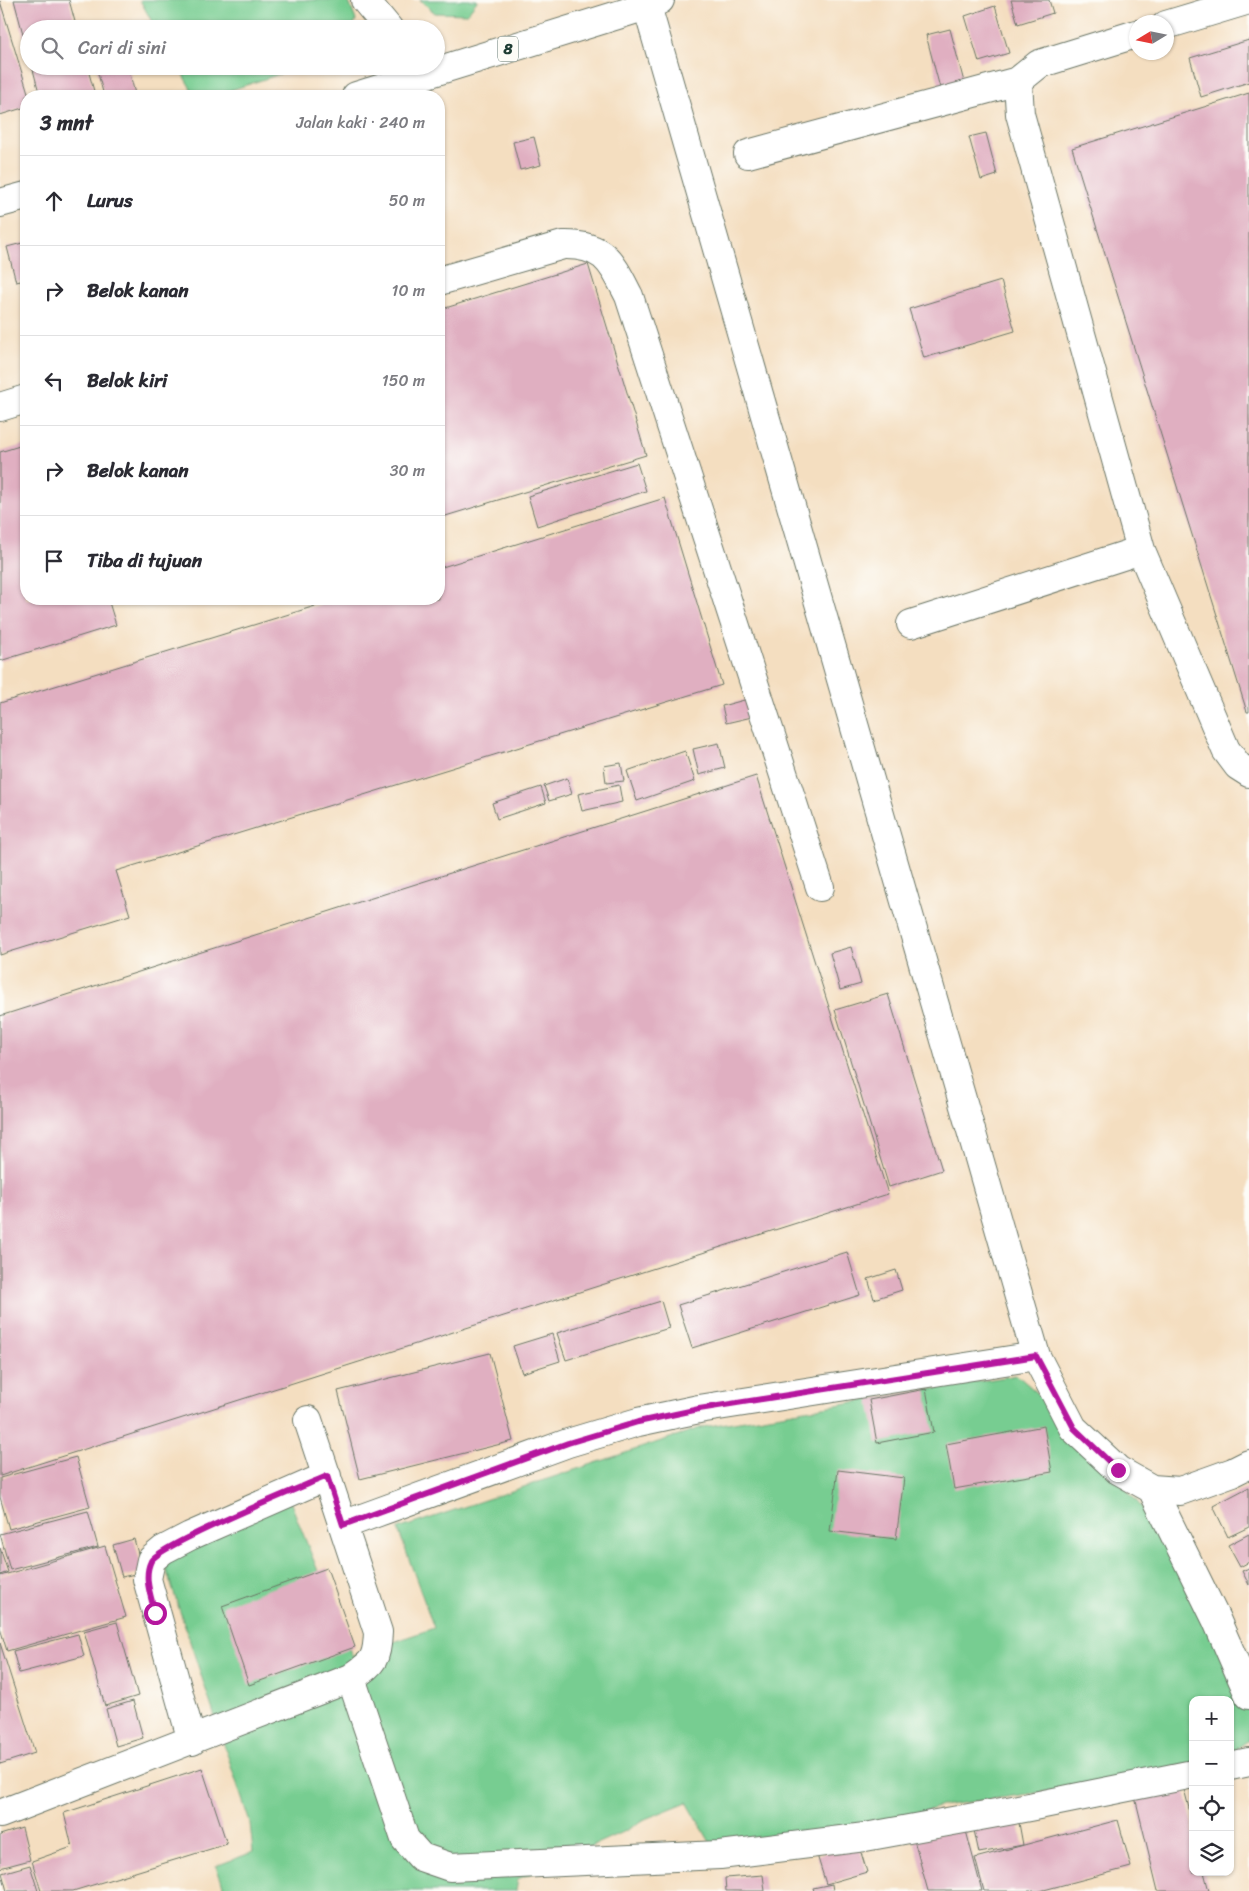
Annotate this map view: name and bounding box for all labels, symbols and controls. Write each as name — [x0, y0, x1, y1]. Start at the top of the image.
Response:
north arrow — [1129, 15, 1174, 60]
search box — [20, 20, 445, 75]
text: Cari di sini — [78, 31, 166, 64]
icon: search — [38, 34, 66, 62]
road number: 8 — [498, 36, 518, 62]
text: 3 mnt — [40, 104, 93, 142]
text: Jalan kaki · 240 m — [296, 108, 425, 137]
text: Lurus — [87, 184, 133, 217]
text: 50 m — [389, 186, 425, 215]
icon: ahead — [40, 187, 68, 215]
text: Belok kanan — [87, 274, 189, 307]
text: 10 m — [392, 276, 425, 305]
icon: right — [40, 277, 68, 305]
text: Belok kiri — [87, 364, 167, 397]
text: 150 m — [382, 366, 425, 395]
icon: left — [40, 367, 68, 395]
text: Belok kanan — [87, 454, 189, 487]
text: 30 m — [390, 456, 425, 485]
icon: right — [40, 457, 68, 485]
text: Tiba di tujuan — [87, 544, 202, 577]
icon: arrive — [40, 547, 68, 575]
route end — [1107, 1459, 1130, 1482]
route start — [144, 1602, 167, 1625]
map controls — [1189, 1696, 1234, 1876]
button: + — [1189, 1696, 1234, 1741]
button: − — [1189, 1741, 1234, 1786]
button: locate — [1189, 1786, 1234, 1831]
button: layers — [1189, 1831, 1234, 1876]

